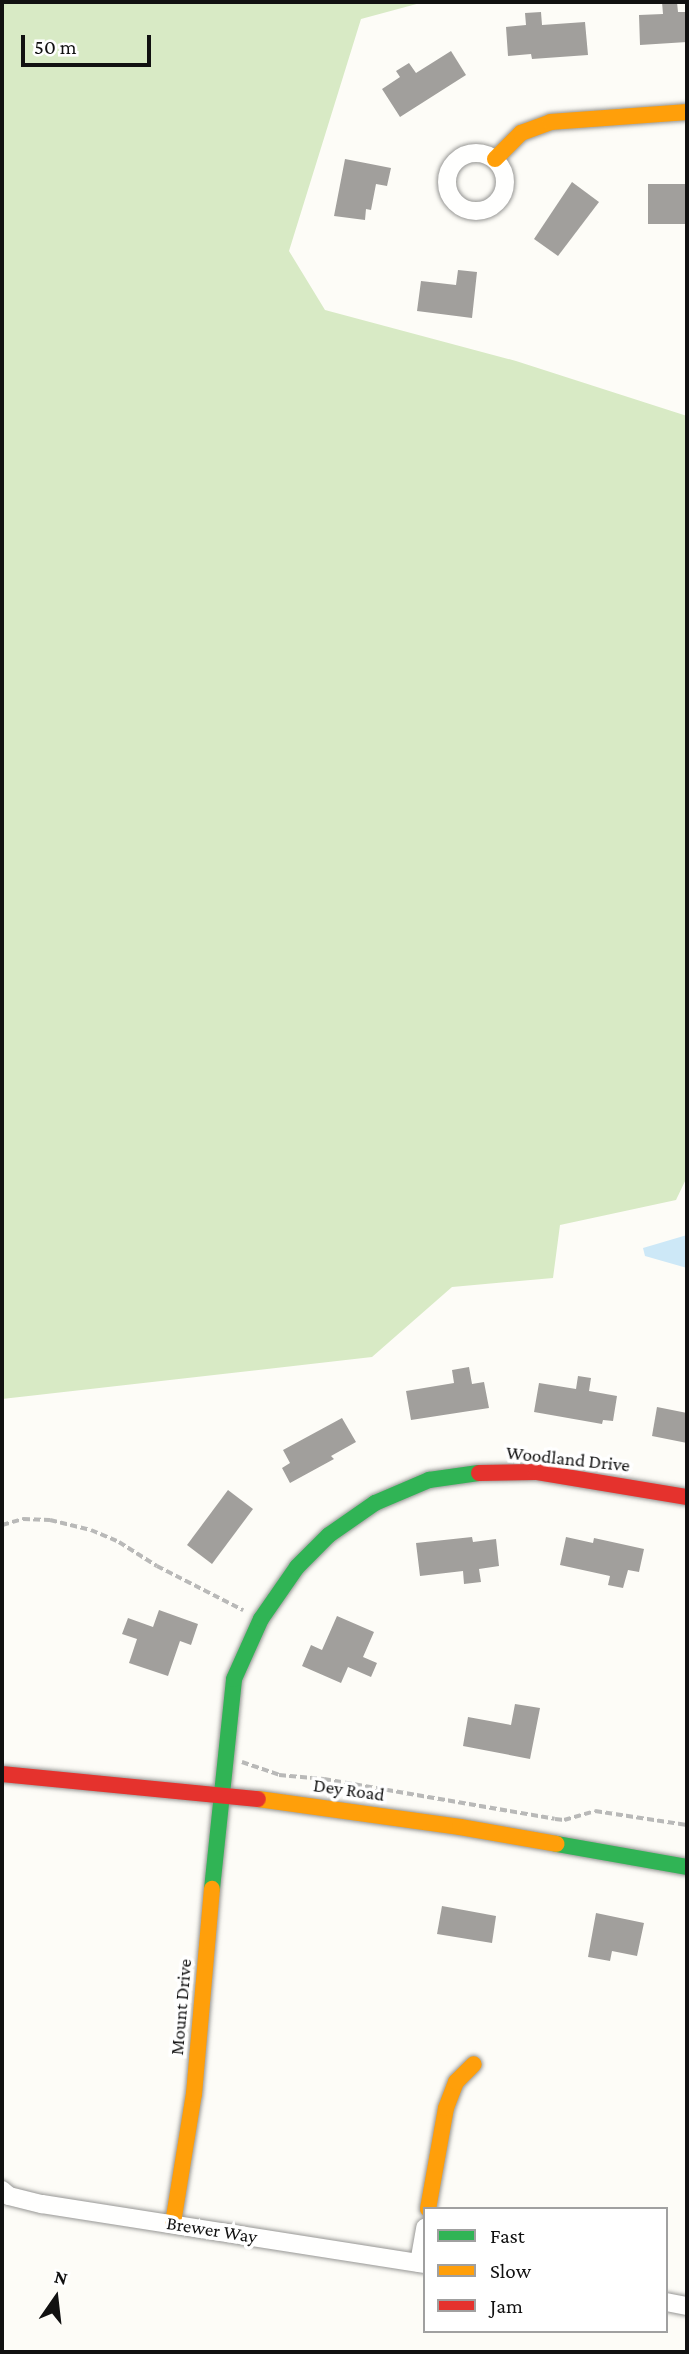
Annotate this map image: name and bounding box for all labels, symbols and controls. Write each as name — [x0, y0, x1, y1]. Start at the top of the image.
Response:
scale bar — [24, 21, 154, 65]
text: 50 m — [34, 35, 77, 59]
street label: Woodland Drive — [505, 1441, 631, 1477]
street label: Dey Road — [312, 1774, 386, 1806]
street label: Mount Drive — [165, 1958, 197, 2056]
legend — [423, 2207, 668, 2333]
street label: Brewer Way — [165, 2212, 259, 2248]
text: Fast — [490, 2224, 525, 2248]
text: Slow — [490, 2259, 531, 2283]
north arrow — [21, 2263, 91, 2333]
text: N — [52, 2265, 70, 2289]
text: Jam — [490, 2294, 523, 2318]

